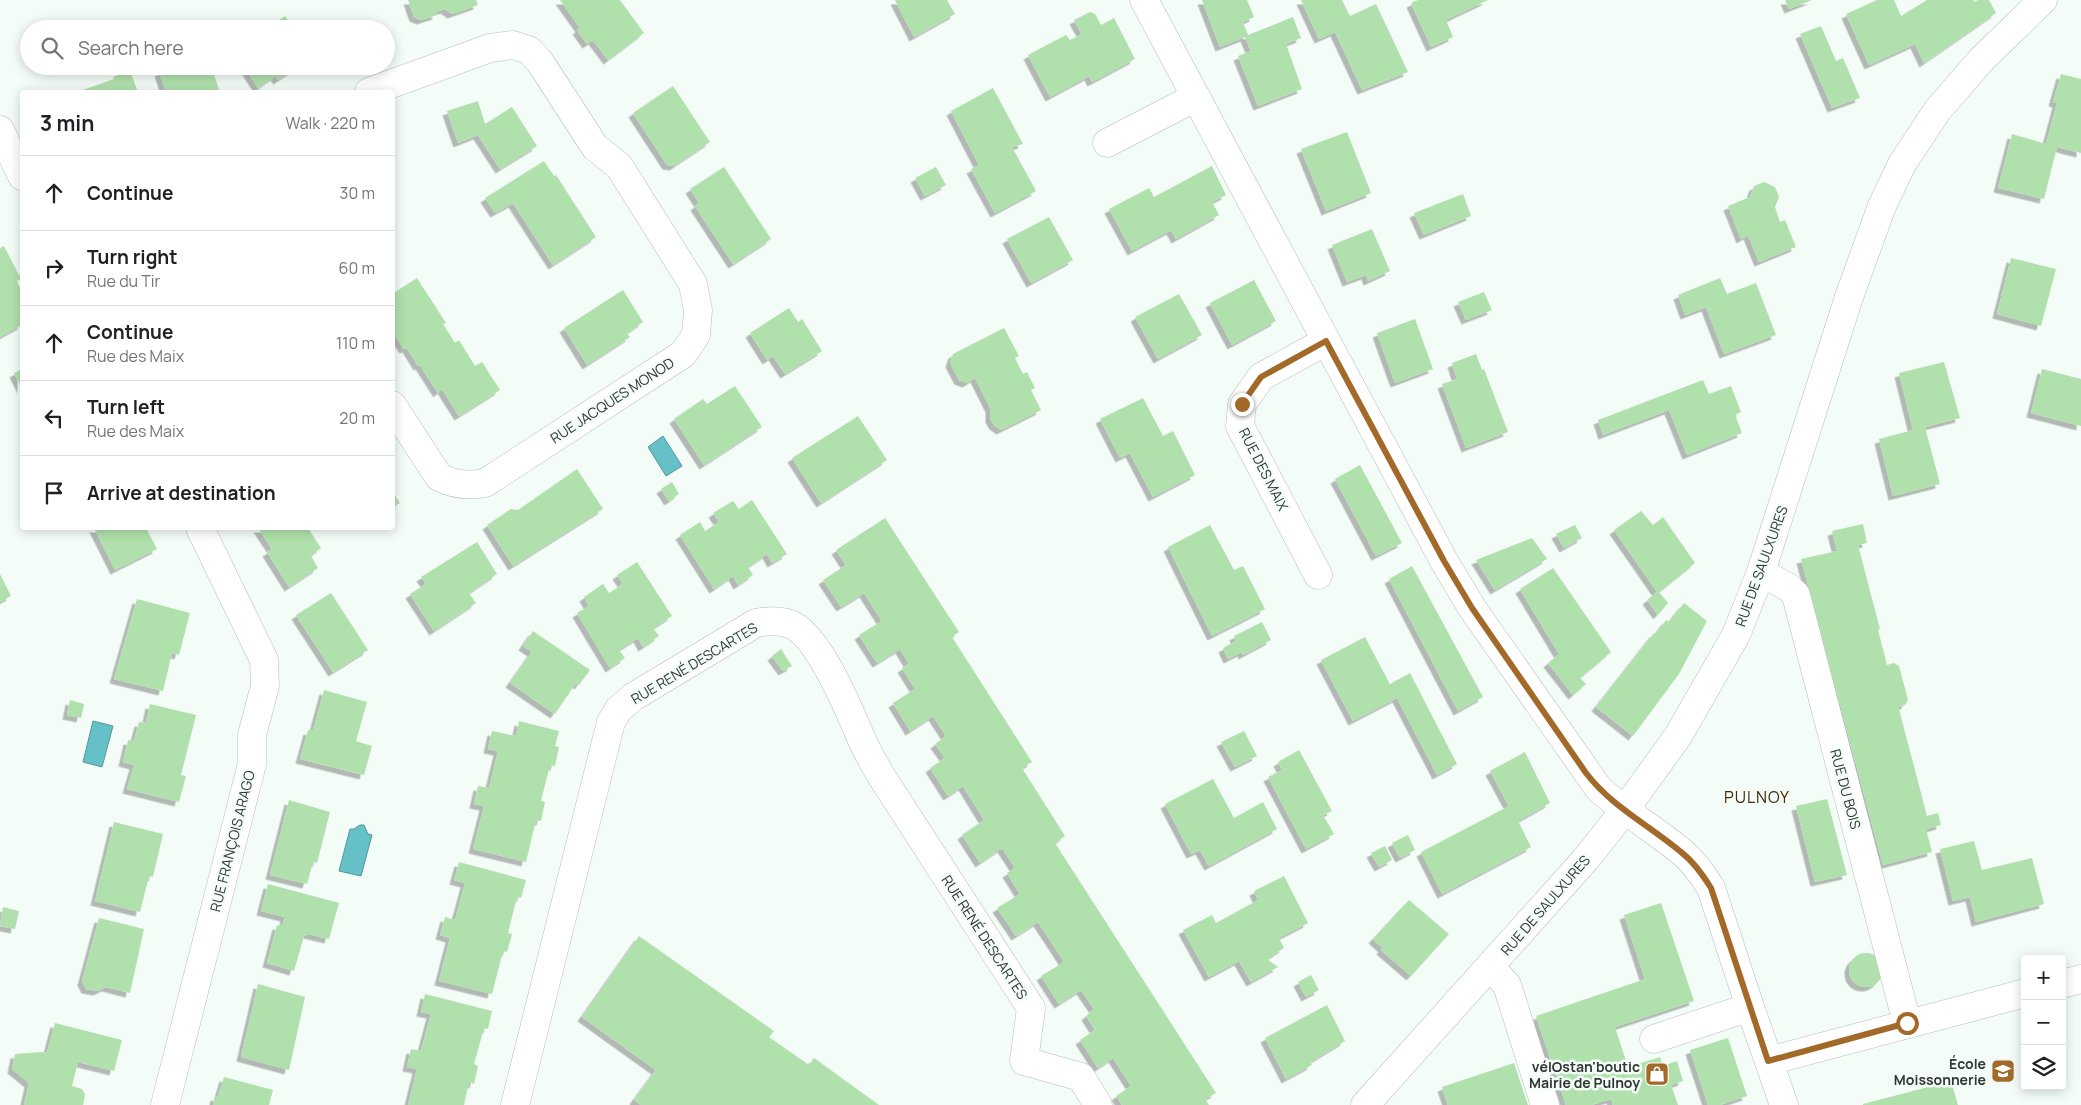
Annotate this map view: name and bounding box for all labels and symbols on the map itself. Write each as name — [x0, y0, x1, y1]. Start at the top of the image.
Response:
street label: RUE JACQUES MONOD — [546, 353, 678, 447]
route end — [1231, 393, 1254, 416]
street label: RUE DES MAIX — [1235, 424, 1293, 514]
street label: RUE DE SAULXURES — [1730, 503, 1792, 629]
street label: RUE RENÉ DESCARTES — [627, 618, 761, 708]
street label: RUE DU BOIS — [1826, 747, 1866, 831]
street label: RUE FRANÇOIS ARAGO — [205, 768, 259, 914]
district label: PULNOY — [1724, 786, 1790, 808]
street label: RUE DE SAULXURES — [1496, 850, 1594, 959]
street label: RUE RENÉ DESCARTES — [938, 871, 1032, 1003]
route start — [1896, 1012, 1919, 1035]
place label: École Moissonnerie — [1894, 1054, 1986, 1089]
place label: vélOstan'boutic Mairie de Pulnoy — [1529, 1057, 1640, 1092]
school or university icon: École Moissonnerie — [1990, 1058, 2016, 1084]
shop icon: vélOstan'boutic Mairie de Pulnoy — [1644, 1061, 1670, 1087]

